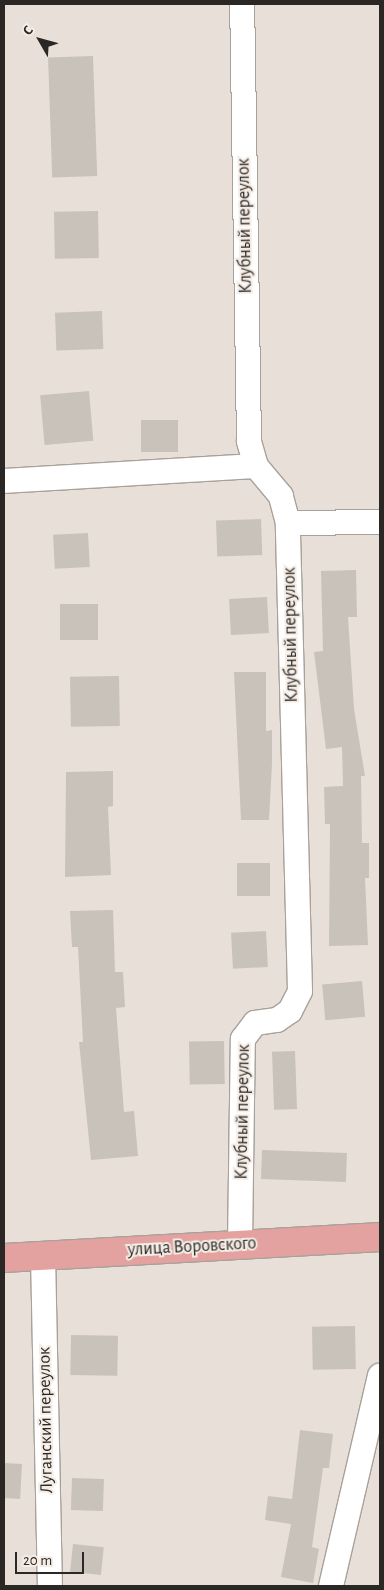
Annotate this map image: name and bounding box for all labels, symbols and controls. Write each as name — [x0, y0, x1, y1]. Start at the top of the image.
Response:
north arrow — [15, 15, 65, 65]
text: С — [20, 23, 36, 38]
street label: Клубный переулок — [233, 158, 257, 294]
street label: Клубный переулок — [279, 567, 303, 703]
street label: Клубный переулок — [231, 1044, 255, 1180]
street label: улица Воровского — [127, 1233, 257, 1261]
street label: Луганский переулок — [34, 1347, 58, 1493]
scale bar — [18, 1542, 86, 1574]
text: 20 m — [23, 1553, 52, 1568]

